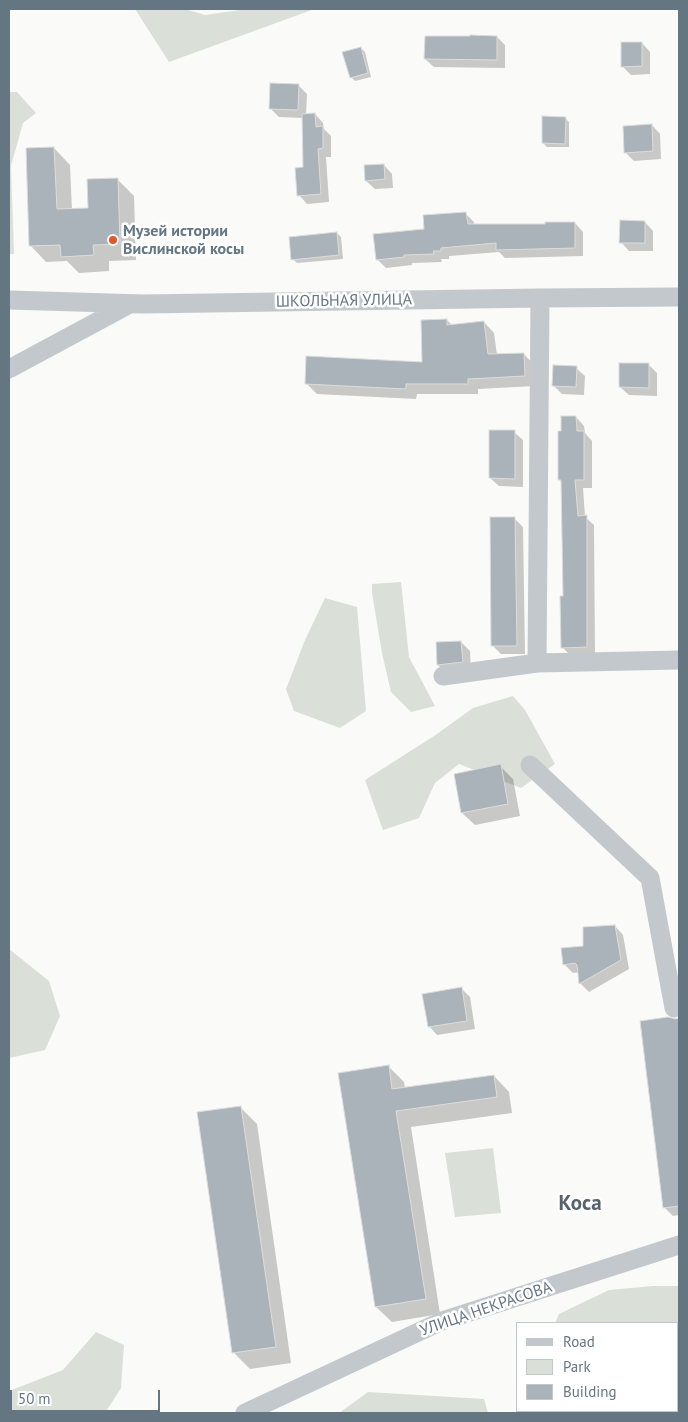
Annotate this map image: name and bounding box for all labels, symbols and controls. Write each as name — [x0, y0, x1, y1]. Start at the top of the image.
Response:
place label: Музей истории Вислинской косы — [123, 221, 244, 259]
marker: Музей истории Вислинской косы — [107, 234, 119, 246]
street label: ШКОЛЬНАЯ УЛИЦА — [276, 290, 412, 312]
district label: Коса — [558, 1191, 602, 1217]
street label: УЛИЦА НЕКРАСОВА — [418, 1277, 554, 1341]
legend — [516, 1322, 678, 1412]
text: Road — [563, 1332, 595, 1351]
text: Park — [563, 1357, 591, 1376]
scale bar — [12, 1380, 162, 1412]
text: Building — [563, 1382, 617, 1401]
text: 50 m — [18, 1389, 51, 1408]

